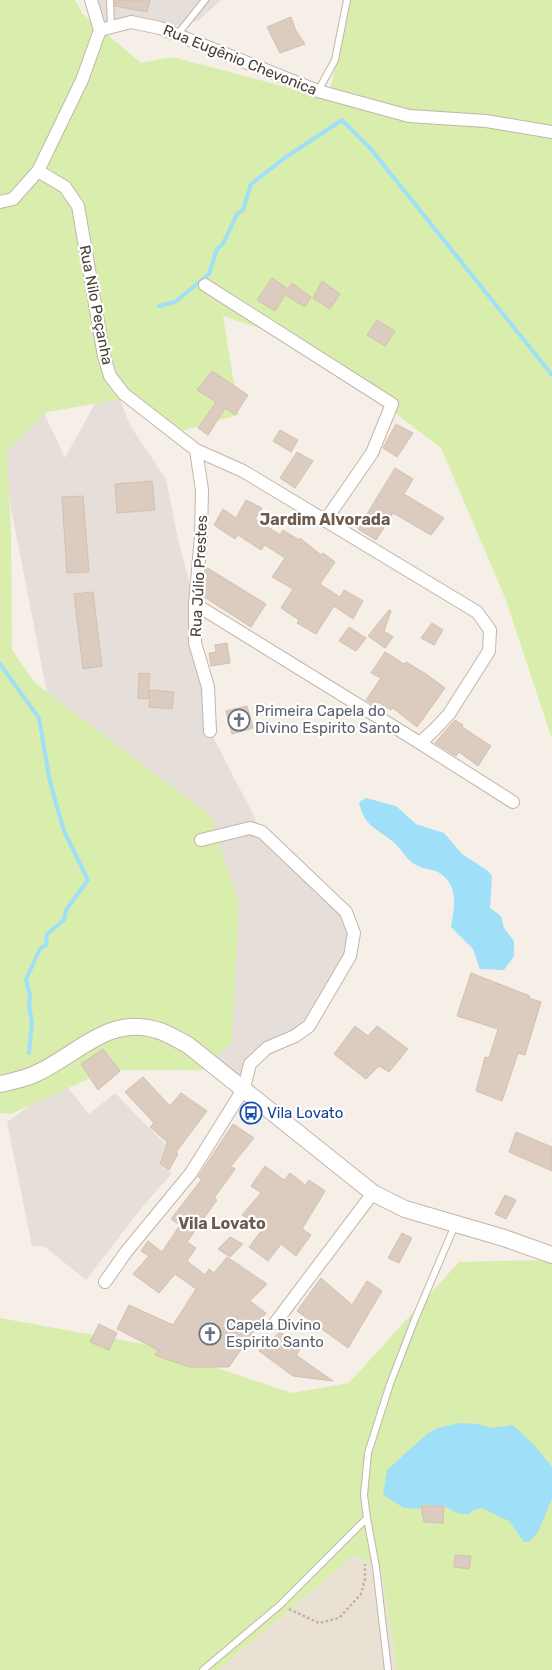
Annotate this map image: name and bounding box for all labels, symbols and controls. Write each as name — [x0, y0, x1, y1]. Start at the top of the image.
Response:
street label: Rua Eugênio Chevonica — [160, 21, 320, 99]
street label: Rua Nilo Peçanha — [76, 244, 116, 366]
district label: Jardim Alvorada — [260, 510, 390, 529]
street label: Rua Júlio Prestes — [187, 514, 211, 637]
place label: Primeira Capela do Divino Espirito Santo — [255, 702, 400, 737]
church icon: Primeira Capela do Divino Espirito Santo — [227, 708, 251, 732]
bus stop icon: Vila Lovato — [239, 1101, 263, 1125]
place label: Vila Lovato — [267, 1104, 343, 1122]
district label: Vila Lovato — [178, 1214, 266, 1233]
place label: Capela Divino Espirito Santo — [226, 1316, 324, 1351]
church icon: Capela Divino Espirito Santo — [198, 1322, 222, 1346]

